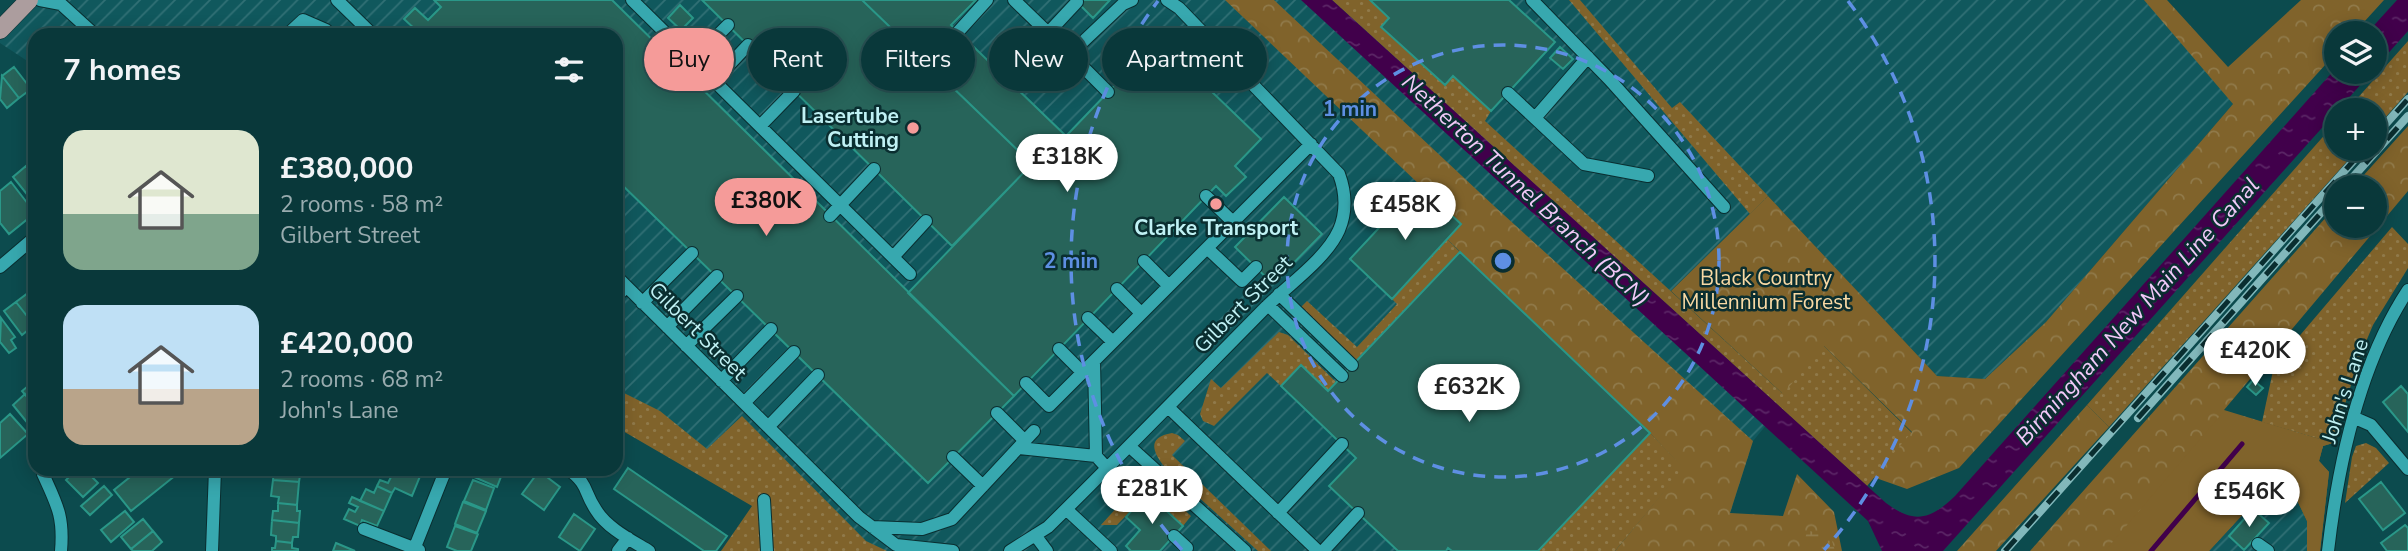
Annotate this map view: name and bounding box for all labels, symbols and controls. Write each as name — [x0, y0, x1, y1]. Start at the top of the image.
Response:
map controls — [2324, 21, 2387, 238]
button: layers — [2324, 21, 2387, 84]
chip: Buy — [644, 28, 734, 91]
chip: Rent — [748, 28, 847, 91]
chip: Filters — [861, 28, 975, 91]
chip: New — [989, 28, 1088, 91]
chip: Apartment — [1102, 28, 1267, 91]
text: 7 homes — [63, 50, 181, 91]
icon: filters — [550, 51, 588, 89]
water label: Netherton Tunnel Branch (BCN) — [1395, 67, 1656, 314]
text: 1 min — [1323, 95, 1377, 123]
button: + — [2324, 98, 2387, 161]
place label: Lasertube Cutting — [801, 102, 899, 154]
marker: Lasertube Cutting — [905, 120, 921, 136]
pin: £318K — [1018, 134, 1116, 194]
text: £318K — [1032, 141, 1102, 172]
text: £380,000 — [280, 148, 413, 189]
icon: home — [119, 158, 203, 242]
water label: Birmingham New Main Line Canal — [2009, 171, 2266, 452]
button: − — [2324, 175, 2387, 238]
pin: £380K — [717, 178, 815, 238]
pin: £458K — [1356, 182, 1454, 242]
text: £380K — [731, 185, 801, 216]
text: 2 rooms · 58 m² — [280, 189, 443, 220]
text: £458K — [1370, 189, 1440, 220]
marker: Clarke Transport — [1208, 196, 1224, 212]
place label: Clarke Transport — [1134, 214, 1299, 242]
text: Gilbert Street — [280, 220, 420, 251]
text: 2 min — [1044, 247, 1098, 275]
street label: Gilbert Street — [1188, 248, 1299, 359]
centre of rings — [1491, 249, 1515, 273]
park label: Black Country Millennium Forest — [1682, 264, 1851, 316]
street label: Gilbert Street — [643, 276, 754, 387]
text: £420,000 — [280, 323, 413, 364]
pin: £420K — [2206, 328, 2304, 388]
icon: home — [119, 333, 203, 417]
text: £420K — [2220, 335, 2290, 366]
street label: John's Lane — [2315, 335, 2375, 448]
text: 2 rooms · 68 m² — [280, 364, 443, 395]
pin: £632K — [1420, 364, 1518, 424]
text: £632K — [1434, 371, 1504, 402]
text: John's Lane — [280, 395, 398, 426]
pin: £281K — [1103, 466, 1201, 526]
pin: £546K — [2200, 470, 2298, 529]
text: £281K — [1117, 473, 1187, 504]
text: £546K — [2214, 476, 2284, 507]

